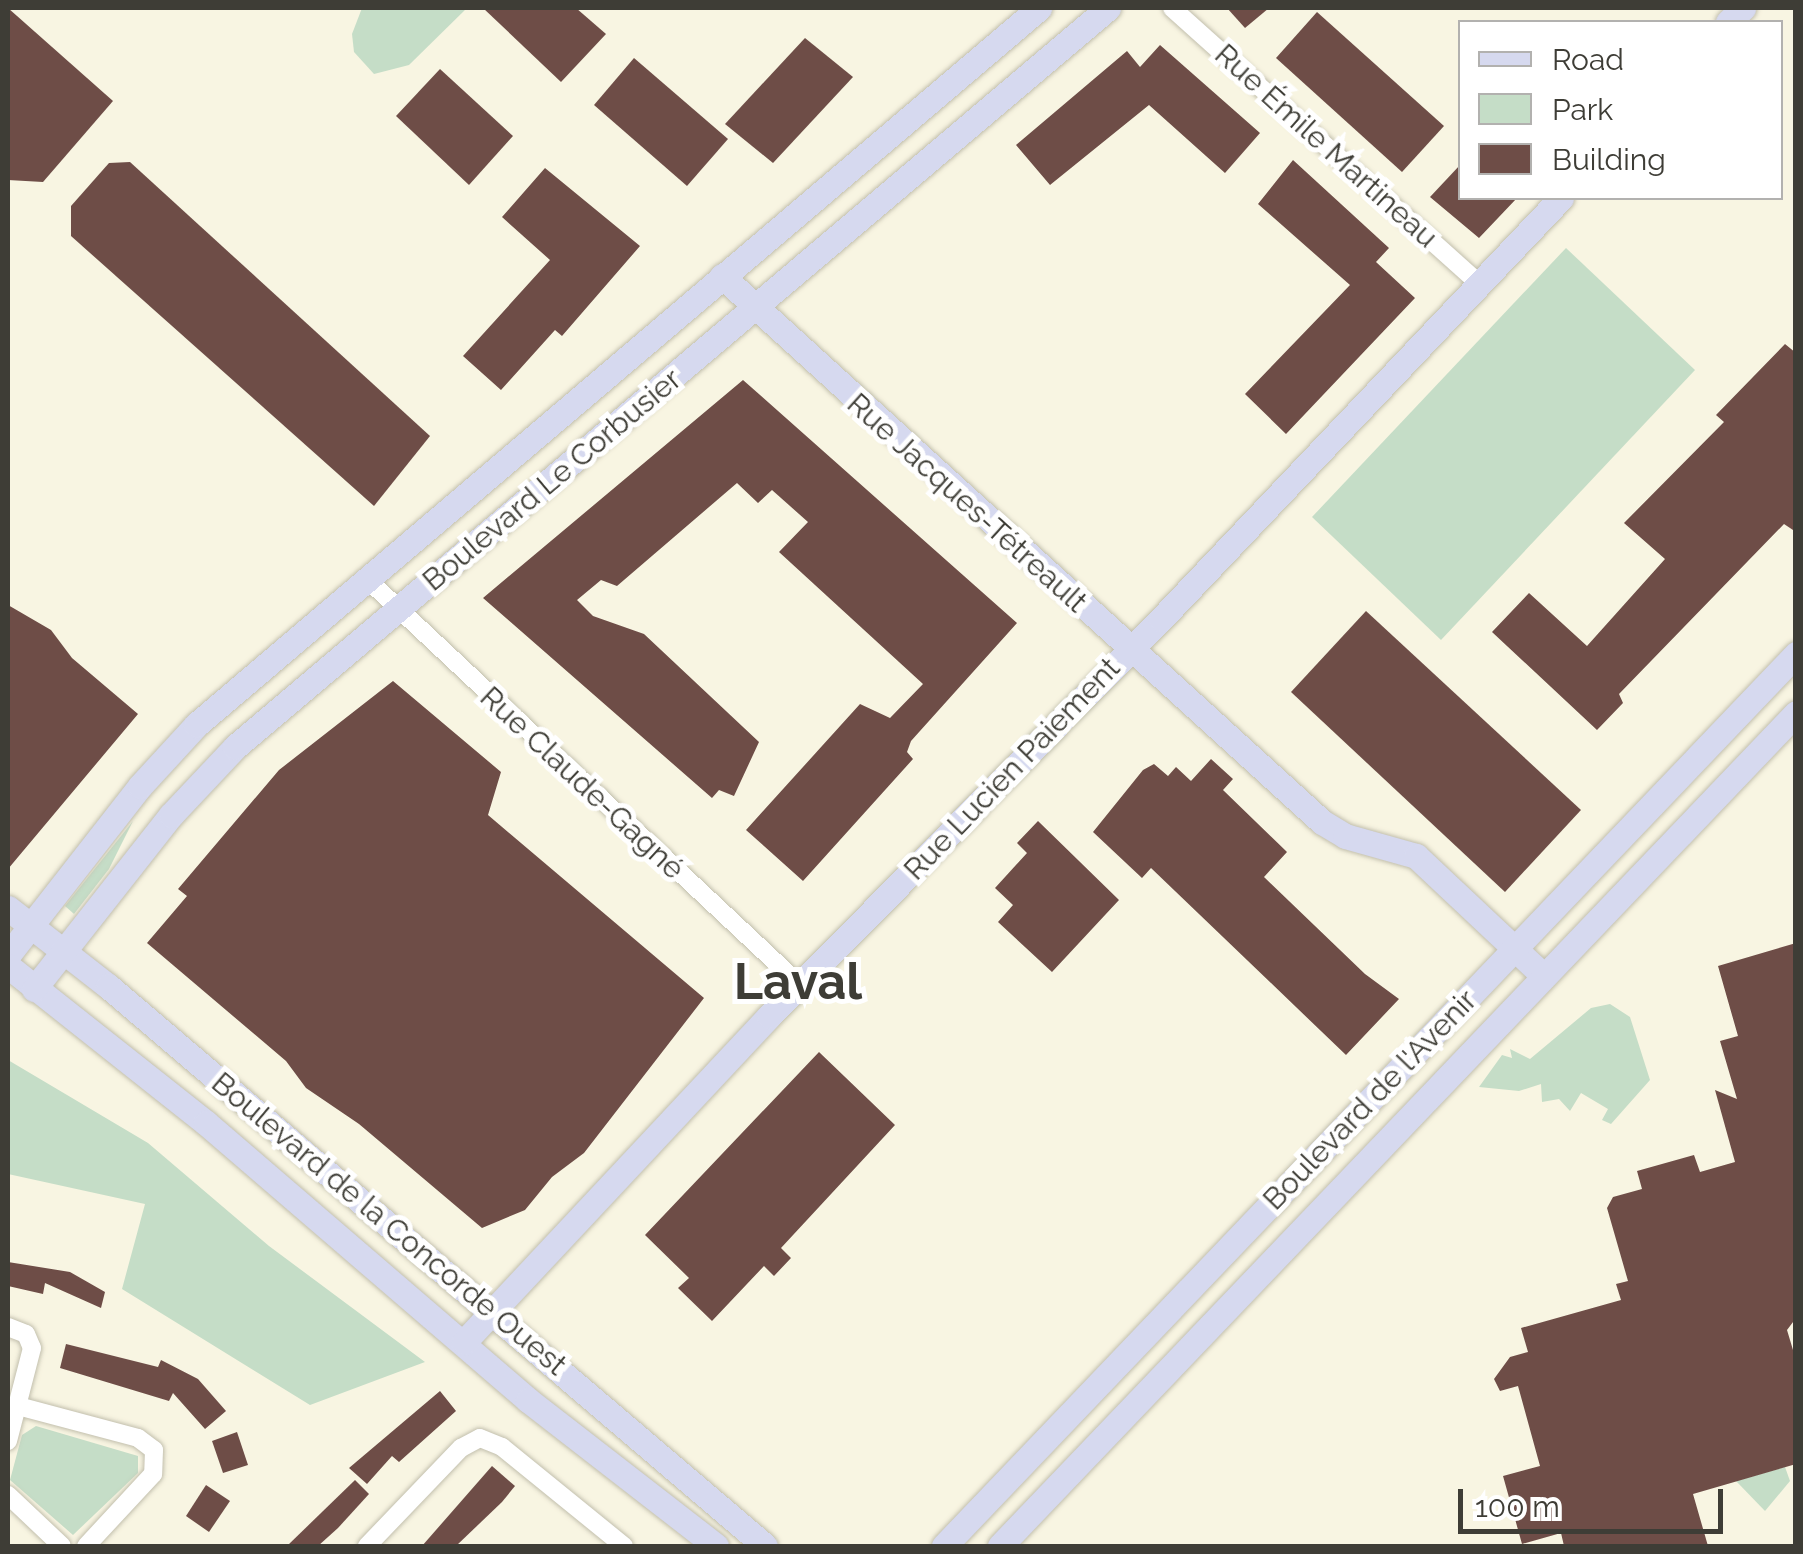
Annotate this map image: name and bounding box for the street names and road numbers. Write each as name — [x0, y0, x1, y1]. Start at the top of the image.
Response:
street label: Rue Émile Martineau — [1207, 37, 1445, 255]
street label: Boulevard Le Corbusier — [415, 361, 689, 599]
street label: Rue Jacques-Tétreault — [839, 386, 1095, 620]
street label: Rue Lucien Paiement — [897, 650, 1127, 888]
street label: Rue Claude-Gagné — [473, 679, 691, 887]
street label: Boulevard de l'Avenir — [1256, 983, 1484, 1217]
street label: Boulevard de la Concorde Ouest — [204, 1065, 574, 1383]

